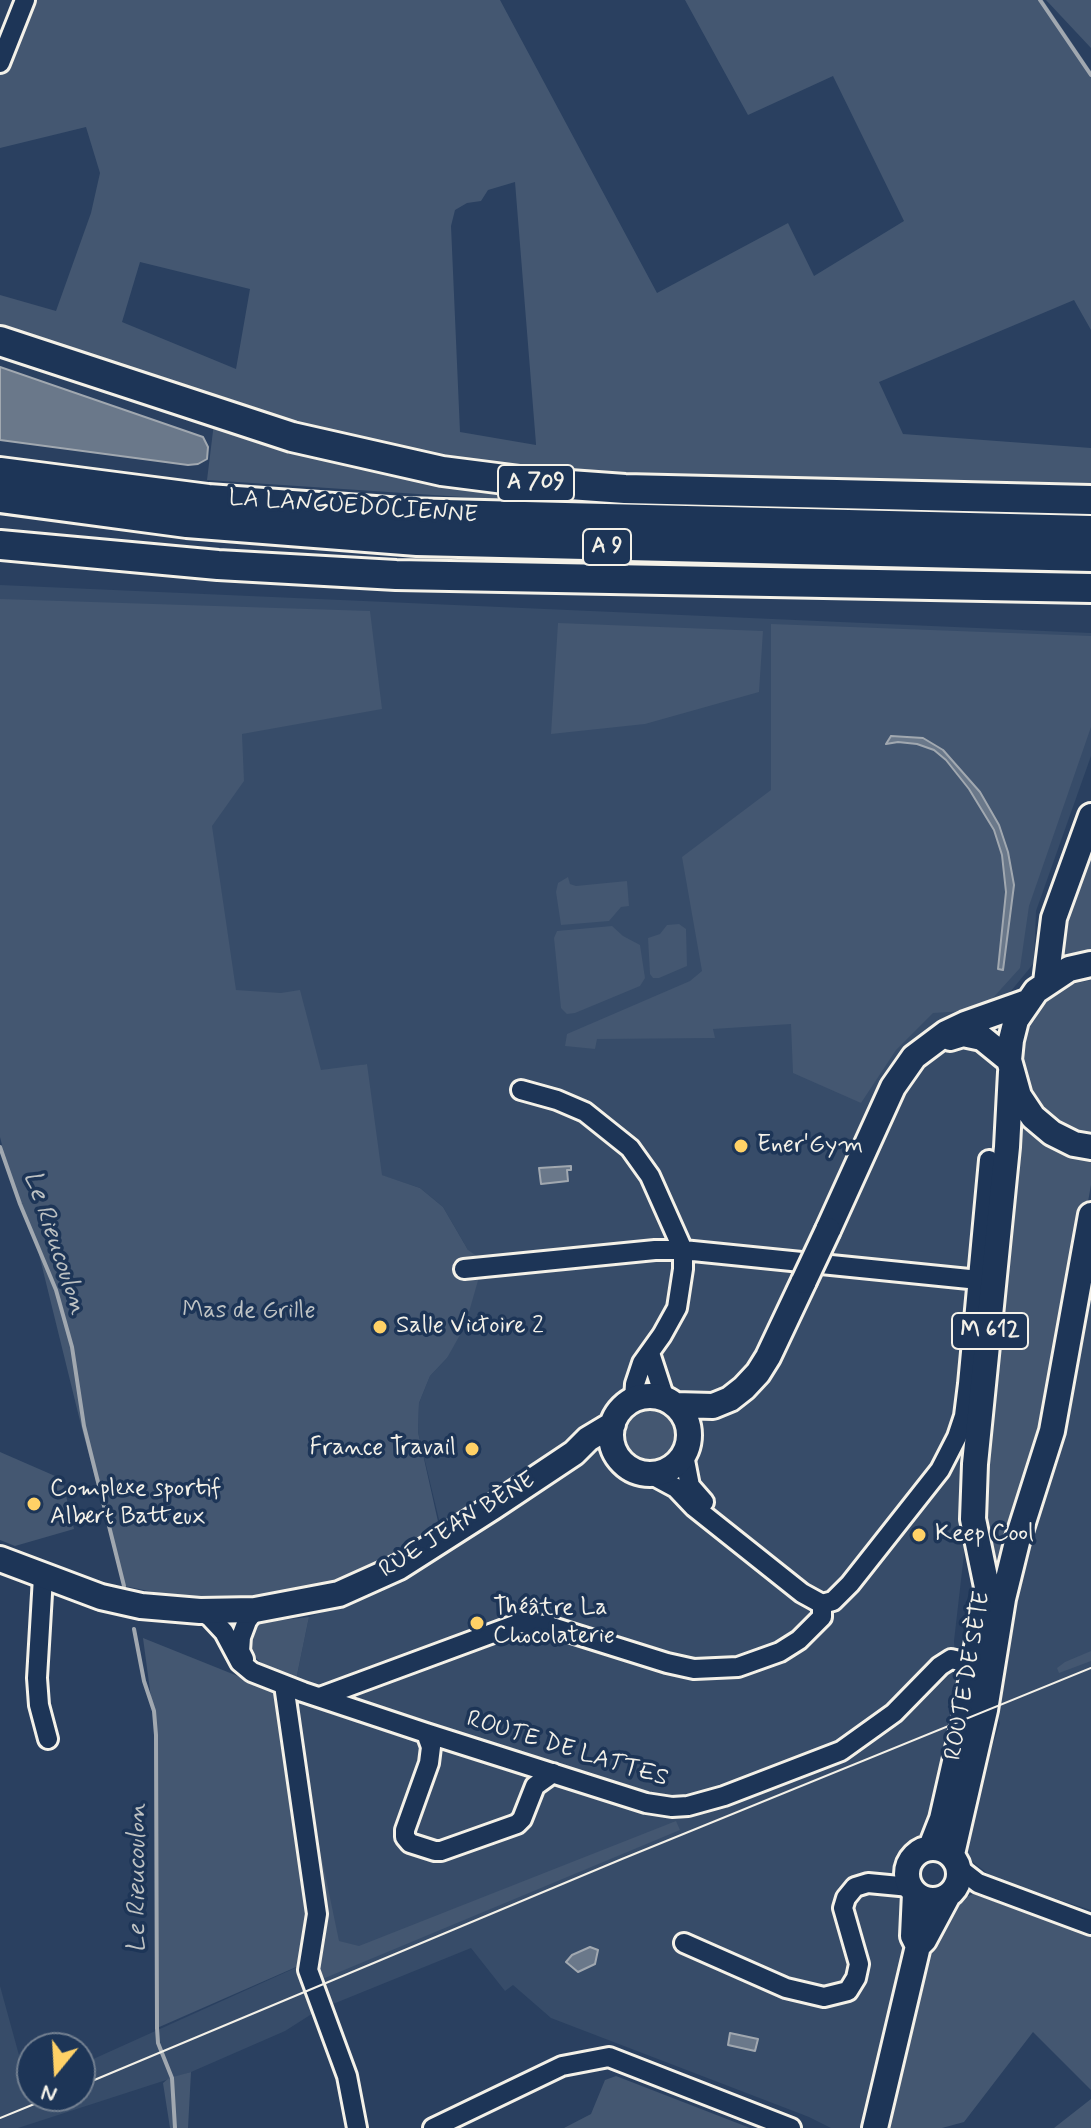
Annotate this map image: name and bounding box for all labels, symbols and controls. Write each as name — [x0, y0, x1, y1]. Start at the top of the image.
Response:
road number: A 709 — [498, 465, 574, 501]
street label: LA LANGUEDOCIENNE — [228, 485, 478, 531]
road number: A 9 — [583, 529, 631, 565]
place label: Ener'Gym — [757, 1132, 863, 1160]
marker: Ener'Gym — [732, 1137, 750, 1155]
water label: Le Rieucoulon — [15, 1167, 93, 1319]
park label: Mas de Grille — [182, 1298, 316, 1326]
place label: Salle Victoire 2 — [396, 1313, 544, 1341]
road number: M 612 — [952, 1313, 1028, 1349]
marker: Salle Victoire 2 — [371, 1318, 389, 1336]
place label: France Travail — [310, 1435, 456, 1463]
marker: France Travail — [463, 1440, 481, 1458]
street label: RUE JEAN BÈNE — [375, 1467, 541, 1585]
place label: Complexe sportif Albert Batteux — [50, 1476, 221, 1532]
marker: Complexe sportif Albert Batteux — [25, 1495, 43, 1513]
place label: Keep Cool — [935, 1521, 1034, 1549]
marker: Keep Cool — [910, 1526, 928, 1544]
street label: ROUTE DE SÈTE — [940, 1589, 998, 1763]
place label: Théâtre La Chocolaterie — [493, 1595, 615, 1651]
marker: Théâtre La Chocolaterie — [468, 1614, 486, 1632]
street label: ROUTE DE LATTES — [463, 1706, 671, 1794]
water label: Le Rieucoulon — [123, 1803, 155, 1953]
north arrow — [16, 2032, 96, 2112]
text: N — [38, 2077, 60, 2109]

